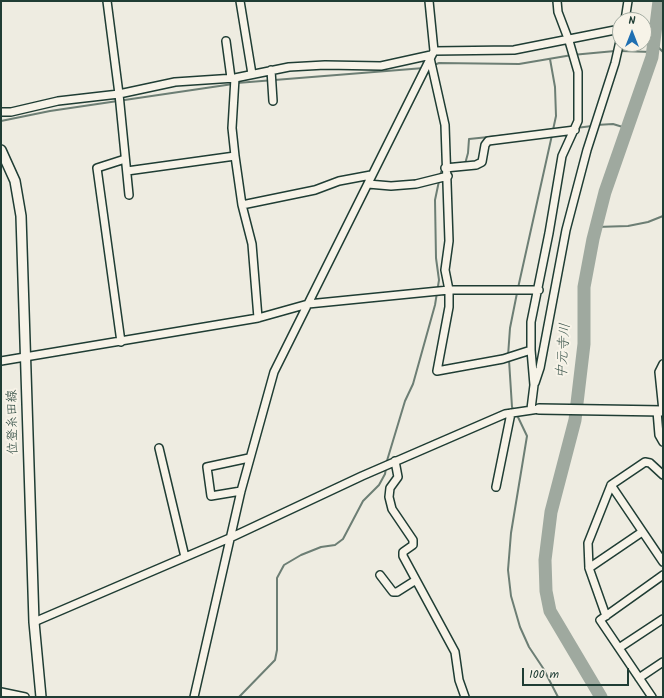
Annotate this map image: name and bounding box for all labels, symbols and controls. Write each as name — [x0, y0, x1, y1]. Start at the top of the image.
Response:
north arrow — [612, 12, 652, 52]
text: N — [629, 12, 635, 30]
water label: 中元寺川 — [555, 322, 575, 380]
street label: 位登糸田線 — [6, 389, 22, 455]
scale bar — [524, 660, 631, 686]
text: 100 m — [529, 665, 559, 684]

